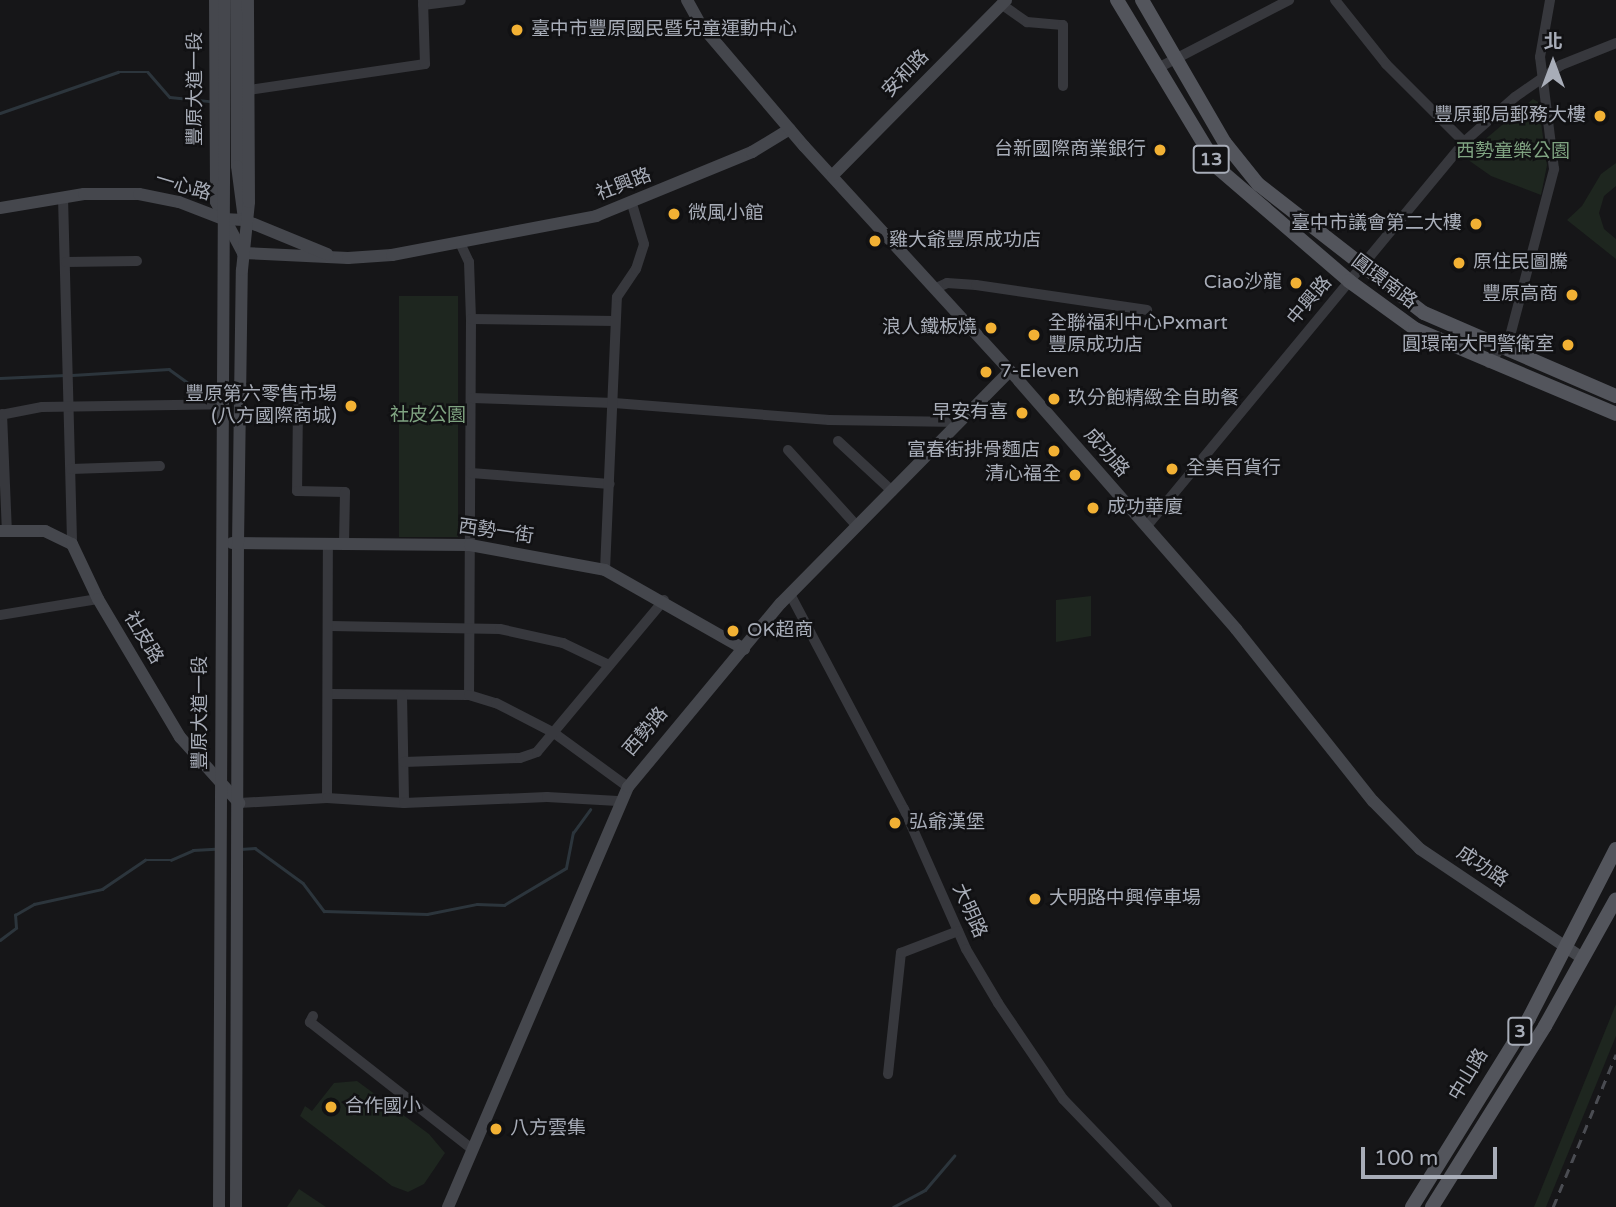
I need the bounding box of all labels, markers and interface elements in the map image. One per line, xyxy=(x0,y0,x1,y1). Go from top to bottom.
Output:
place label: 臺中市豐原國民暨兒童運動中心 xyxy=(531,19,797,41)
marker: 臺中市豐原國民暨兒童運動中心 xyxy=(509,22,525,38)
north arrow xyxy=(1518,28,1588,98)
text: 北 xyxy=(1543,31,1563,53)
street label: 豐原大道一段 xyxy=(185,32,207,146)
street label: 安和路 xyxy=(878,46,934,102)
place label: 豐原郵局郵務大樓 xyxy=(1434,105,1586,127)
marker: 豐原郵局郵務大樓 xyxy=(1592,108,1608,124)
place label: 台新國際商業銀行 xyxy=(994,139,1146,161)
park label: 西勢童樂公園 xyxy=(1456,141,1570,163)
marker: 台新國際商業銀行 xyxy=(1152,142,1168,158)
road number: 13 xyxy=(1192,144,1230,174)
street label: 社興路 xyxy=(593,164,655,206)
street label: 一心路 xyxy=(152,168,214,206)
place label: 微風小館 xyxy=(688,203,764,225)
marker: 微風小館 xyxy=(666,206,682,222)
place label: 臺中市議會第二大樓 xyxy=(1291,213,1462,235)
marker: 臺中市議會第二大樓 xyxy=(1468,216,1484,232)
place label: 雞大爺豐原成功店 xyxy=(889,230,1041,252)
marker: 雞大爺豐原成功店 xyxy=(867,233,883,249)
street label: 圓環南路 xyxy=(1347,250,1421,314)
place label: 原住民圖騰 xyxy=(1473,252,1568,274)
marker: 原住民圖騰 xyxy=(1451,255,1467,271)
place label: Ciao沙龍 xyxy=(1204,272,1282,294)
street label: 中興路 xyxy=(1283,272,1337,330)
marker: Ciao沙龍 xyxy=(1288,275,1304,291)
place label: 豐原高商 xyxy=(1482,284,1558,306)
marker: 豐原高商 xyxy=(1564,287,1580,303)
place label: 全聯福利中心Pxmart 豐原成功店 xyxy=(1048,313,1228,357)
place label: 浪人鐵板燒 xyxy=(882,317,977,339)
marker: 浪人鐵板燒 xyxy=(983,320,999,336)
marker: 全聯福利中心Pxmart 豐原成功店 xyxy=(1026,327,1042,343)
place label: 圓環南大門警衛室 xyxy=(1402,334,1554,356)
marker: 圓環南大門警衛室 xyxy=(1560,337,1576,353)
place label: 7-Eleven xyxy=(1000,361,1079,383)
marker: 7-Eleven xyxy=(978,364,994,380)
place label: 豐原第六零售市場 (八方國際商城) xyxy=(185,384,337,428)
place label: 玖分飽精緻全自助餐 xyxy=(1068,388,1239,410)
marker: 玖分飽精緻全自助餐 xyxy=(1046,391,1062,407)
marker: 豐原第六零售市場 (八方國際商城) xyxy=(343,398,359,414)
place label: 早安有喜 xyxy=(932,402,1008,424)
park label: 社皮公園 xyxy=(390,405,466,427)
marker: 早安有喜 xyxy=(1014,405,1030,421)
street label: 成功路 xyxy=(1079,424,1133,482)
place label: 富春街排骨麵店 xyxy=(907,440,1040,462)
marker: 富春街排骨麵店 xyxy=(1046,443,1062,459)
place label: 全美百貨行 xyxy=(1186,458,1281,480)
marker: 全美百貨行 xyxy=(1164,461,1180,477)
place label: 清心福全 xyxy=(985,464,1061,486)
marker: 清心福全 xyxy=(1067,467,1083,483)
place label: 成功華廈 xyxy=(1107,497,1183,519)
marker: 成功華廈 xyxy=(1085,500,1101,516)
street label: 西勢一街 xyxy=(457,515,535,549)
street label: 社皮路 xyxy=(119,608,167,668)
place label: OK超商 xyxy=(747,620,813,642)
marker: OK超商 xyxy=(725,623,741,639)
street label: 豐原大道一段 xyxy=(190,656,212,770)
street label: 西勢路 xyxy=(619,703,673,761)
place label: 弘爺漢堡 xyxy=(909,812,985,834)
marker: 弘爺漢堡 xyxy=(887,815,903,831)
street label: 成功路 xyxy=(1452,842,1512,892)
street label: 大明路 xyxy=(947,880,991,942)
place label: 大明路中興停車場 xyxy=(1049,888,1201,910)
marker: 大明路中興停車場 xyxy=(1027,891,1043,907)
road number: 3 xyxy=(1506,1016,1534,1046)
street label: 中山路 xyxy=(1445,1045,1493,1105)
place label: 合作國小 xyxy=(345,1096,421,1118)
marker: 合作國小 xyxy=(323,1099,339,1115)
place label: 八方雲集 xyxy=(510,1118,586,1140)
marker: 八方雲集 xyxy=(488,1121,504,1137)
scale bar xyxy=(1364,1134,1500,1178)
text: 100 m xyxy=(1374,1146,1438,1171)

